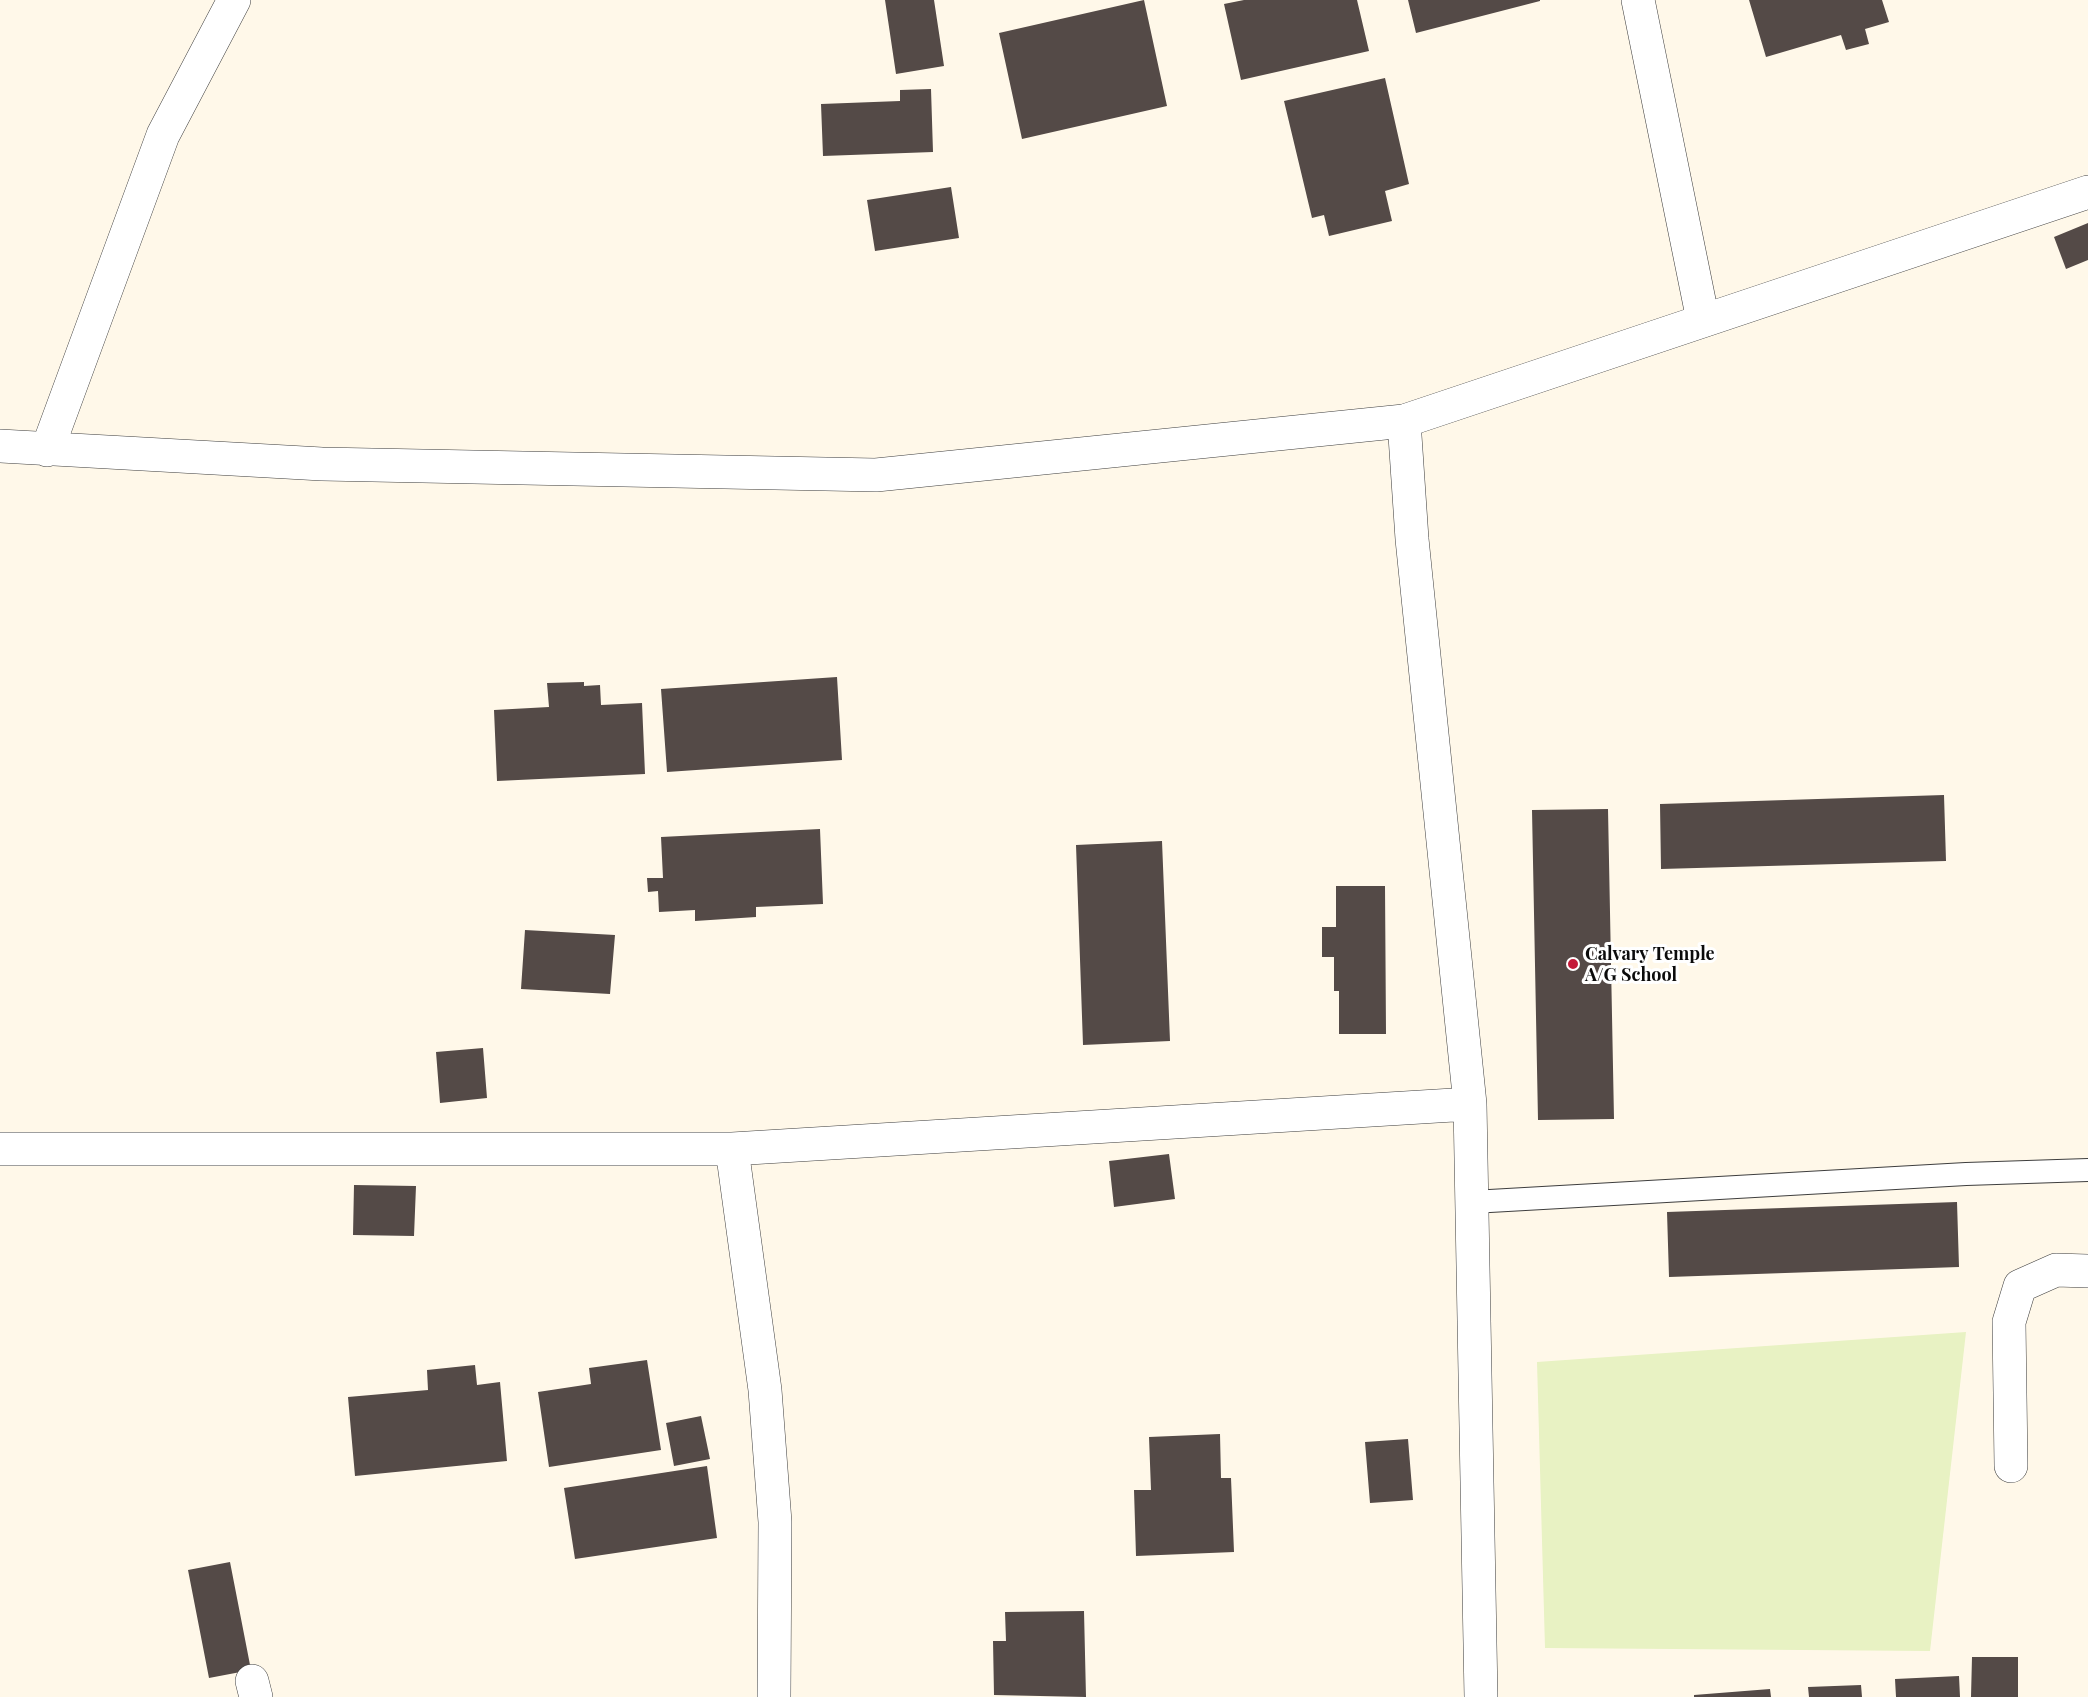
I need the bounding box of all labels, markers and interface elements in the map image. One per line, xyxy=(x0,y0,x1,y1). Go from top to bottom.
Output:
place label: Calvary Temple A/G School xyxy=(1585,943,1715,986)
marker: Calvary Temple A/G School xyxy=(1566,957,1580,971)

